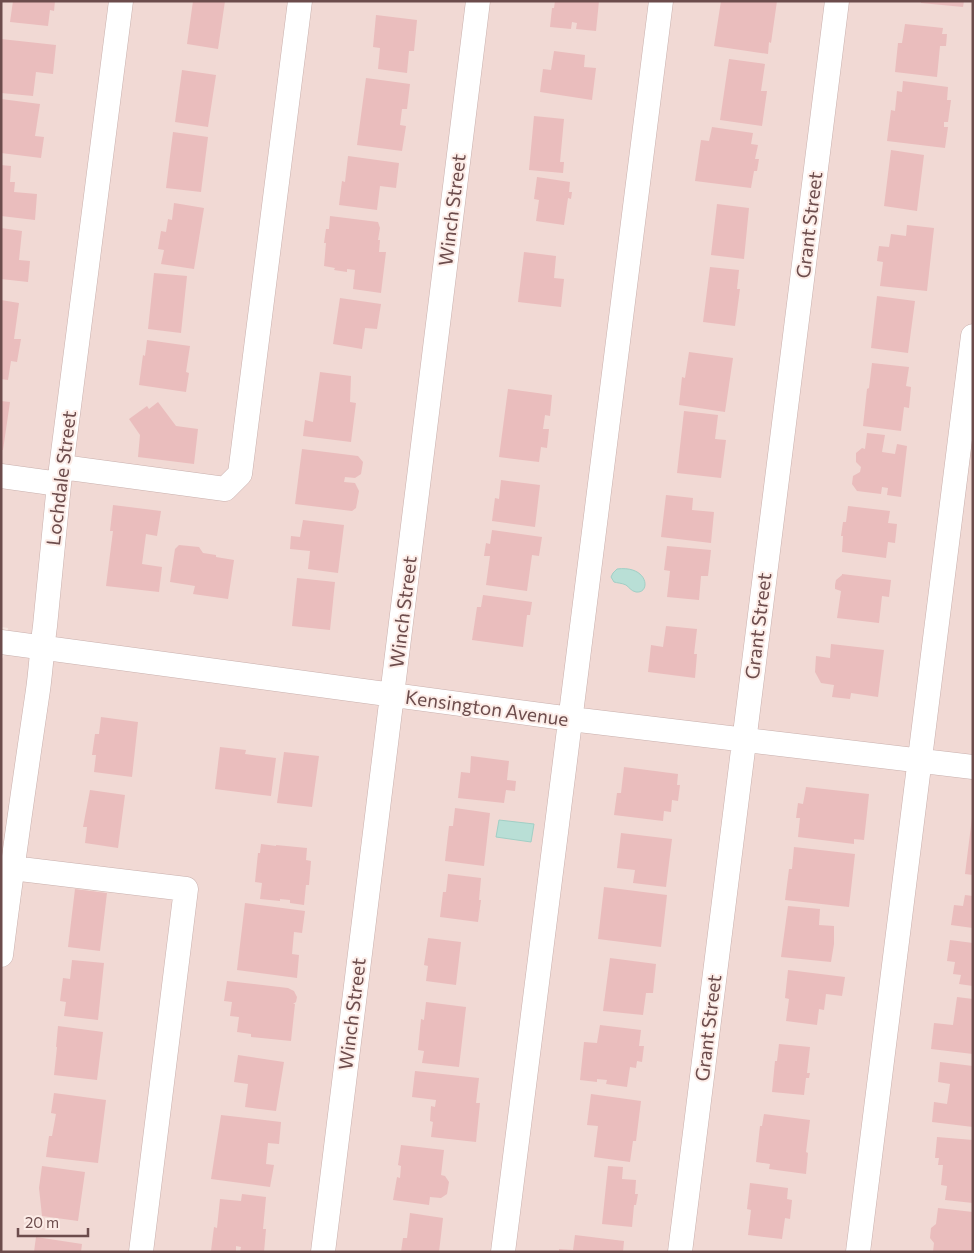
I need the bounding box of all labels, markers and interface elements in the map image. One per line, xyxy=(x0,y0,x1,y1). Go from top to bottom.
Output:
street label: Winch Street xyxy=(433,152,470,267)
street label: Grant Street xyxy=(791,170,826,280)
street label: Lochdale Street xyxy=(41,409,80,547)
street label: Winch Street xyxy=(384,554,421,669)
street label: Grant Street xyxy=(740,571,775,681)
street label: Kensington Avenue xyxy=(404,685,570,730)
street label: Winch Street xyxy=(333,956,370,1071)
street label: Grant Street xyxy=(690,973,725,1083)
scale bar xyxy=(18,1206,88,1238)
text: 20 m xyxy=(25,1213,59,1231)

